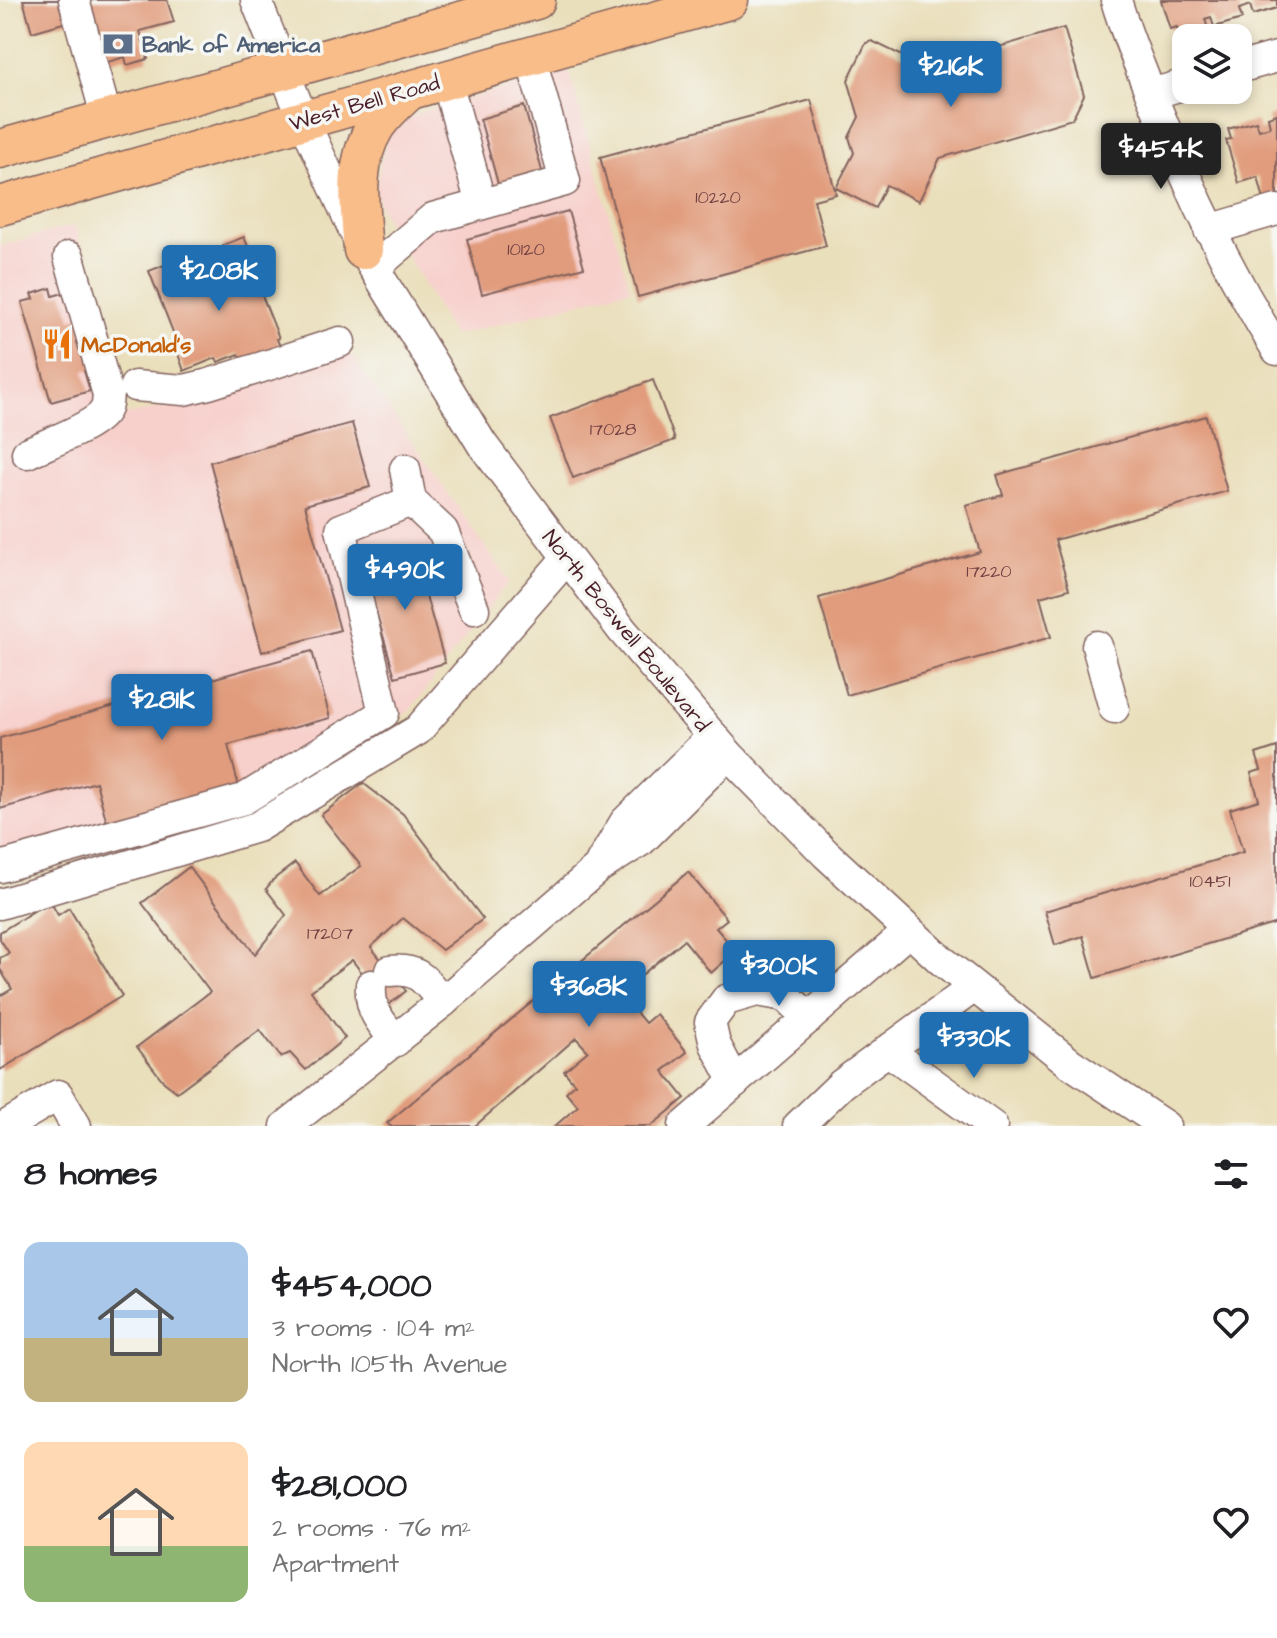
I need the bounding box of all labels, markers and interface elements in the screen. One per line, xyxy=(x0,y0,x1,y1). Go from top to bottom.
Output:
map controls xyxy=(1172,24,1252,104)
button: layers xyxy=(1172,24,1252,104)
bank icon: Bank of America xyxy=(101,27,135,61)
place label: Bank of America xyxy=(142,30,321,61)
pin: $216K xyxy=(895,41,1007,109)
text: $216K xyxy=(919,49,983,85)
street label: West Bell Road xyxy=(286,67,443,140)
pin: $454K xyxy=(1105,123,1217,191)
text: $454K xyxy=(1119,131,1203,167)
house number: 10220 xyxy=(695,185,741,210)
house number: 10120 xyxy=(507,237,545,262)
pin: $208K xyxy=(163,245,275,313)
text: $208K xyxy=(180,253,258,289)
restaurant icon: McDonald's xyxy=(40,327,74,361)
place label: McDonald's xyxy=(81,330,191,361)
house number: 17028 xyxy=(590,417,637,442)
street label: North Boswell Boulevard xyxy=(535,523,717,739)
pin: $490K xyxy=(349,544,461,612)
text: $490K xyxy=(365,552,445,588)
house number: 17220 xyxy=(966,559,1012,584)
pin: $281K xyxy=(106,674,218,742)
text: $281K xyxy=(129,682,195,718)
house number: 10451 xyxy=(1190,869,1230,894)
house number: 17207 xyxy=(307,921,353,946)
pin: $300K xyxy=(723,940,835,1008)
text: $300K xyxy=(741,948,817,984)
pin: $368K xyxy=(533,961,645,1029)
text: $368K xyxy=(551,969,627,1005)
pin: $330K xyxy=(918,1012,1030,1080)
text: $330K xyxy=(937,1020,1011,1056)
text: 8 homes xyxy=(24,1150,158,1198)
icon: filters xyxy=(1209,1152,1253,1196)
text: $454,000 xyxy=(272,1262,432,1310)
icon: home xyxy=(88,1274,184,1370)
icon: heart xyxy=(1209,1300,1253,1344)
text: 3 rooms · 104 m² xyxy=(272,1310,475,1346)
text: North 105th Avenue xyxy=(272,1346,507,1382)
text: $281,000 xyxy=(272,1462,407,1510)
icon: home xyxy=(88,1474,184,1570)
icon: heart xyxy=(1209,1500,1253,1544)
text: 2 rooms · 76 m² xyxy=(272,1510,471,1546)
text: Apartment xyxy=(272,1546,399,1582)

